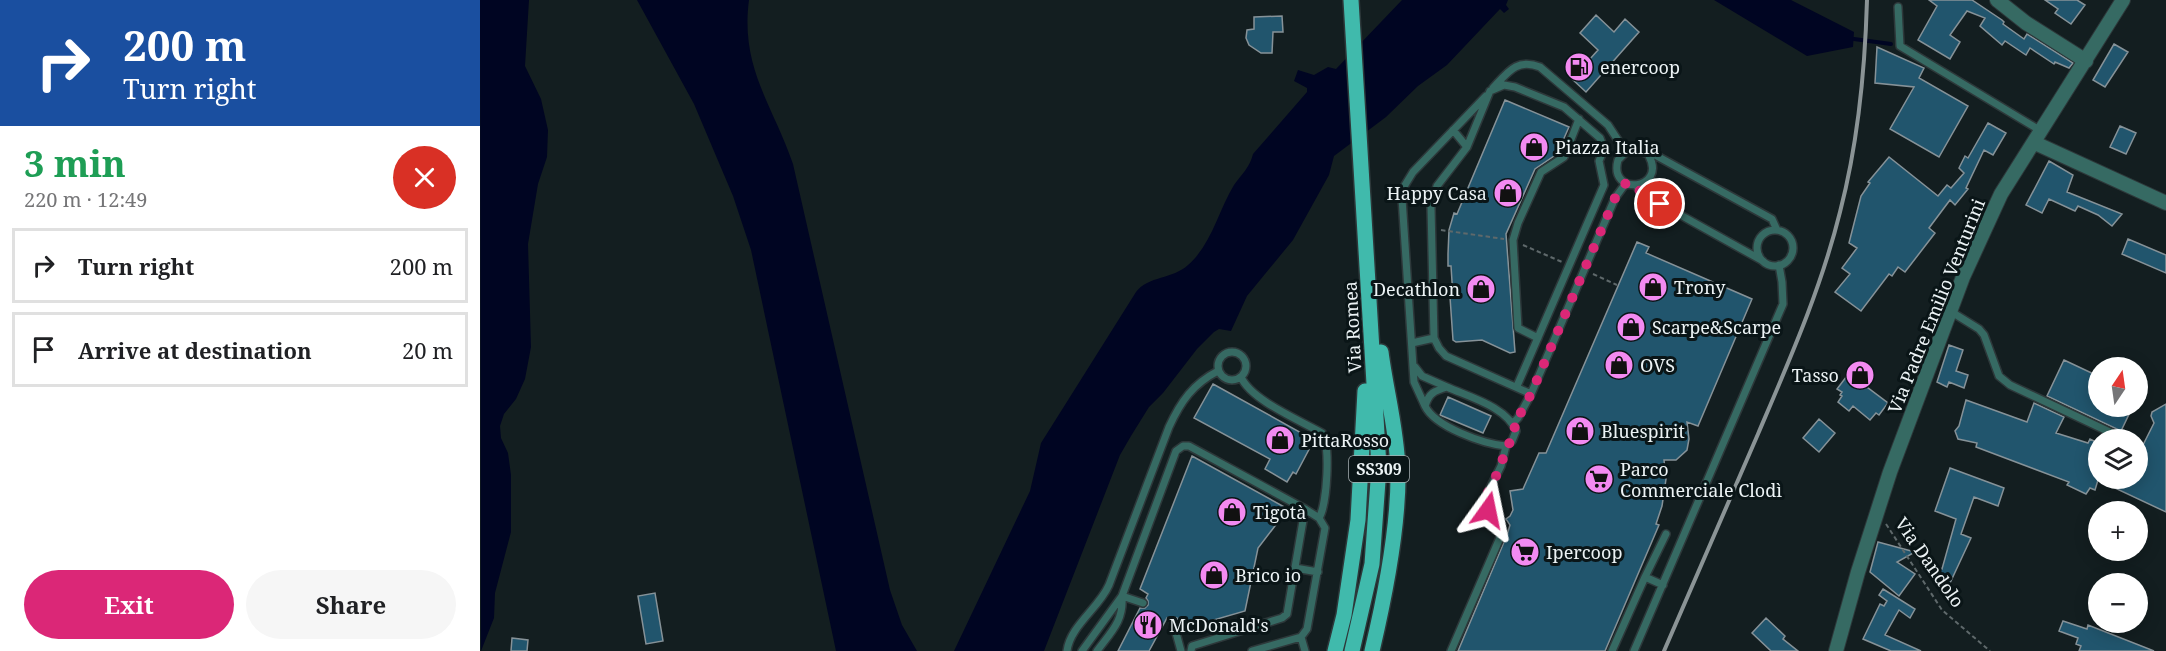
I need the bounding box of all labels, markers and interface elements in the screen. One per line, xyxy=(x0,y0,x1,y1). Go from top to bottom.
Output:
text: 200 m xyxy=(123,16,247,73)
icon: right xyxy=(24,24,102,102)
fuel station icon: enercoop xyxy=(1563,51,1595,83)
place label: enercoop xyxy=(1600,55,1680,79)
text: Turn right xyxy=(123,70,256,107)
shop icon: Piazza Italia xyxy=(1518,131,1550,163)
place label: Piazza Italia xyxy=(1555,135,1660,159)
text: 3 min xyxy=(24,139,126,188)
button: close xyxy=(393,146,456,209)
shop icon: Happy Casa xyxy=(1492,177,1524,209)
pin xyxy=(1634,178,1685,229)
place label: Happy Casa xyxy=(1387,181,1487,205)
text: 220 m · 12:49 xyxy=(24,186,147,213)
icon: arrive xyxy=(1643,187,1676,220)
street label: Via Padre Emilio Venturini xyxy=(1882,195,1990,417)
icon: right xyxy=(27,249,60,282)
text: Turn right xyxy=(78,251,194,281)
text: 200 m xyxy=(390,251,453,281)
shop icon: Trony xyxy=(1637,271,1669,303)
shop icon: Decathlon xyxy=(1465,273,1497,305)
place label: Trony xyxy=(1674,275,1726,299)
place label: Decathlon xyxy=(1373,277,1460,301)
street label: Via Romea xyxy=(1338,281,1366,373)
shop icon: Scarpe&Scarpe xyxy=(1615,311,1647,343)
place label: Scarpe&Scarpe xyxy=(1652,315,1781,339)
icon: arrive xyxy=(27,333,60,366)
text: Arrive at destination xyxy=(78,335,312,365)
text: 20 m xyxy=(402,335,453,365)
shop icon: OVS xyxy=(1603,349,1635,381)
place label: OVS xyxy=(1640,353,1675,377)
north arrow xyxy=(2088,357,2148,417)
map controls xyxy=(2088,357,2148,633)
shop icon: Tasso xyxy=(1844,359,1876,391)
place label: Tasso xyxy=(1792,363,1839,387)
shop icon: Bluespirit xyxy=(1564,415,1596,447)
place label: Bluespirit xyxy=(1601,419,1685,443)
shop icon: PittaRosso xyxy=(1264,424,1296,456)
place label: PittaRosso xyxy=(1301,428,1389,452)
button: layers xyxy=(2088,429,2148,489)
road number: SS309 xyxy=(1349,456,1409,482)
place label: Parco Commerciale Clodì xyxy=(1620,457,1782,502)
supermarket icon: Parco Commerciale Clodì xyxy=(1583,463,1615,495)
position arrow xyxy=(1456,478,1520,542)
shop icon: Tigotà xyxy=(1216,496,1248,528)
place label: Tigotà xyxy=(1253,500,1306,524)
button: + xyxy=(2088,501,2148,561)
street label: Via Dandolo xyxy=(1890,512,1970,612)
supermarket icon: Ipercoop xyxy=(1509,536,1541,568)
place label: Ipercoop xyxy=(1546,540,1622,564)
shop icon: Brico io xyxy=(1198,559,1230,591)
place label: Brico io xyxy=(1235,563,1301,587)
button: Exit xyxy=(24,570,234,639)
button: Share xyxy=(246,570,456,639)
button: − xyxy=(2088,573,2148,633)
restaurant icon: McDonald's xyxy=(1132,609,1164,641)
place label: McDonald's xyxy=(1169,613,1269,637)

